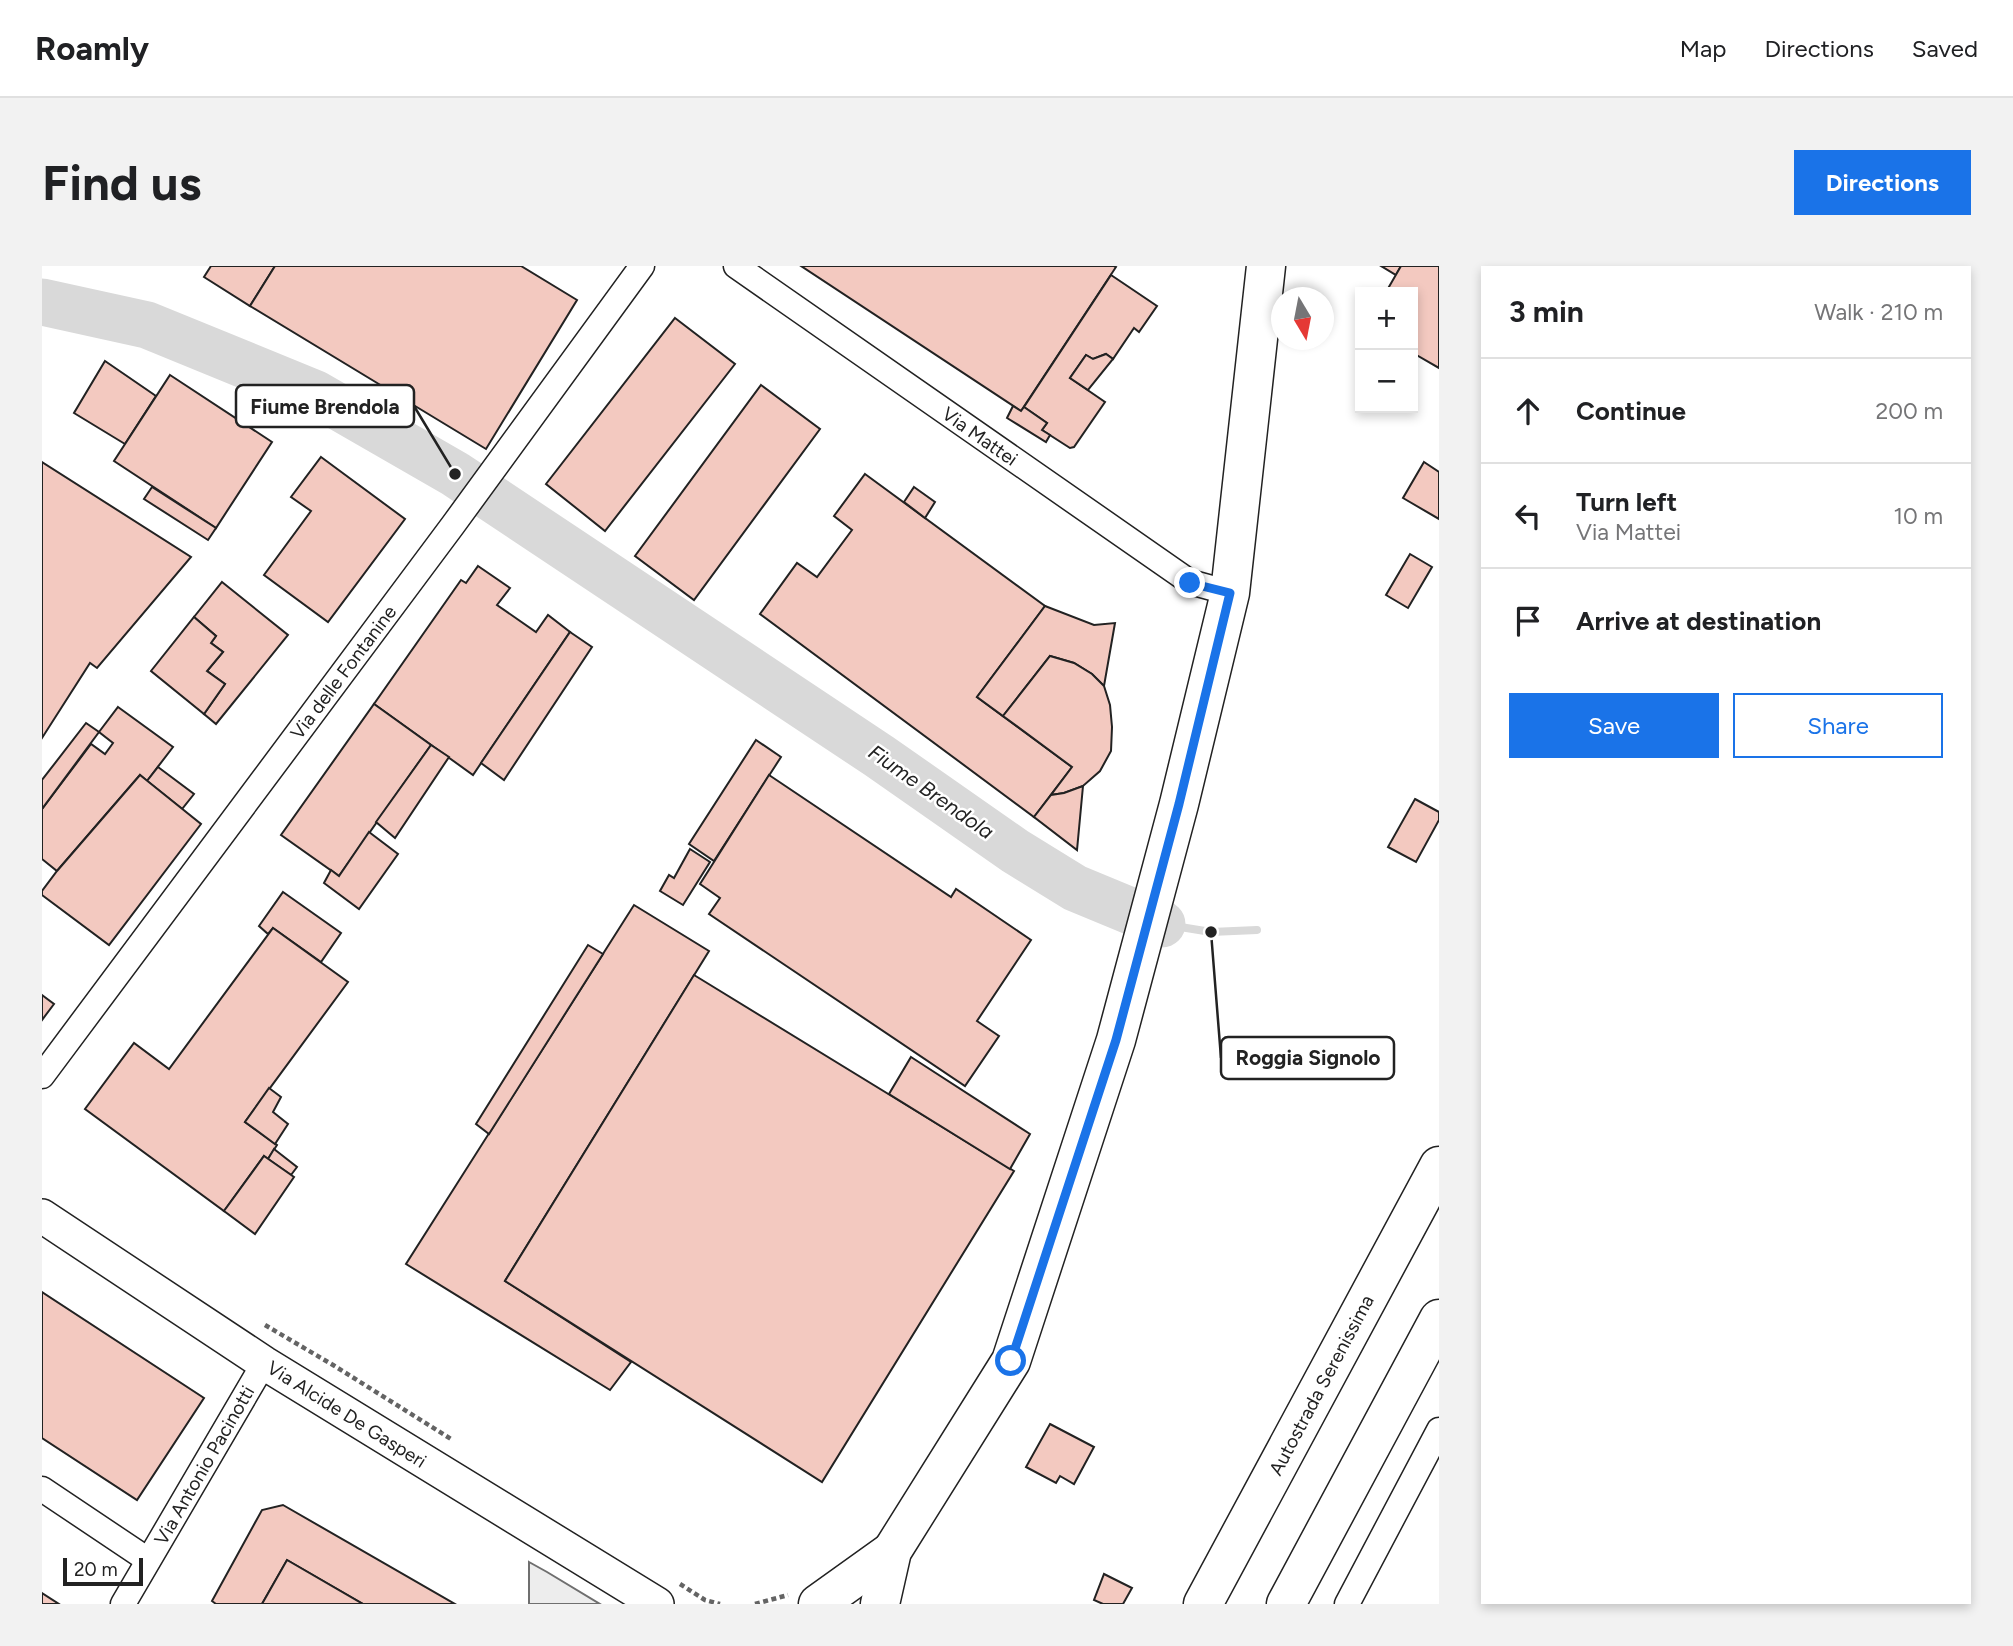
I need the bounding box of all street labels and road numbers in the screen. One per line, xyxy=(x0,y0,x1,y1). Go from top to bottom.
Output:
street label: Via Mattei xyxy=(938,402,1022,471)
street label: Via delle Fontanine xyxy=(286,601,401,744)
street label: Autostrada Serenissima xyxy=(1264,1291,1379,1479)
street label: Via Alcide De Gasperi xyxy=(263,1356,431,1473)
street label: Via Antonio Pacinotti xyxy=(150,1382,259,1549)

